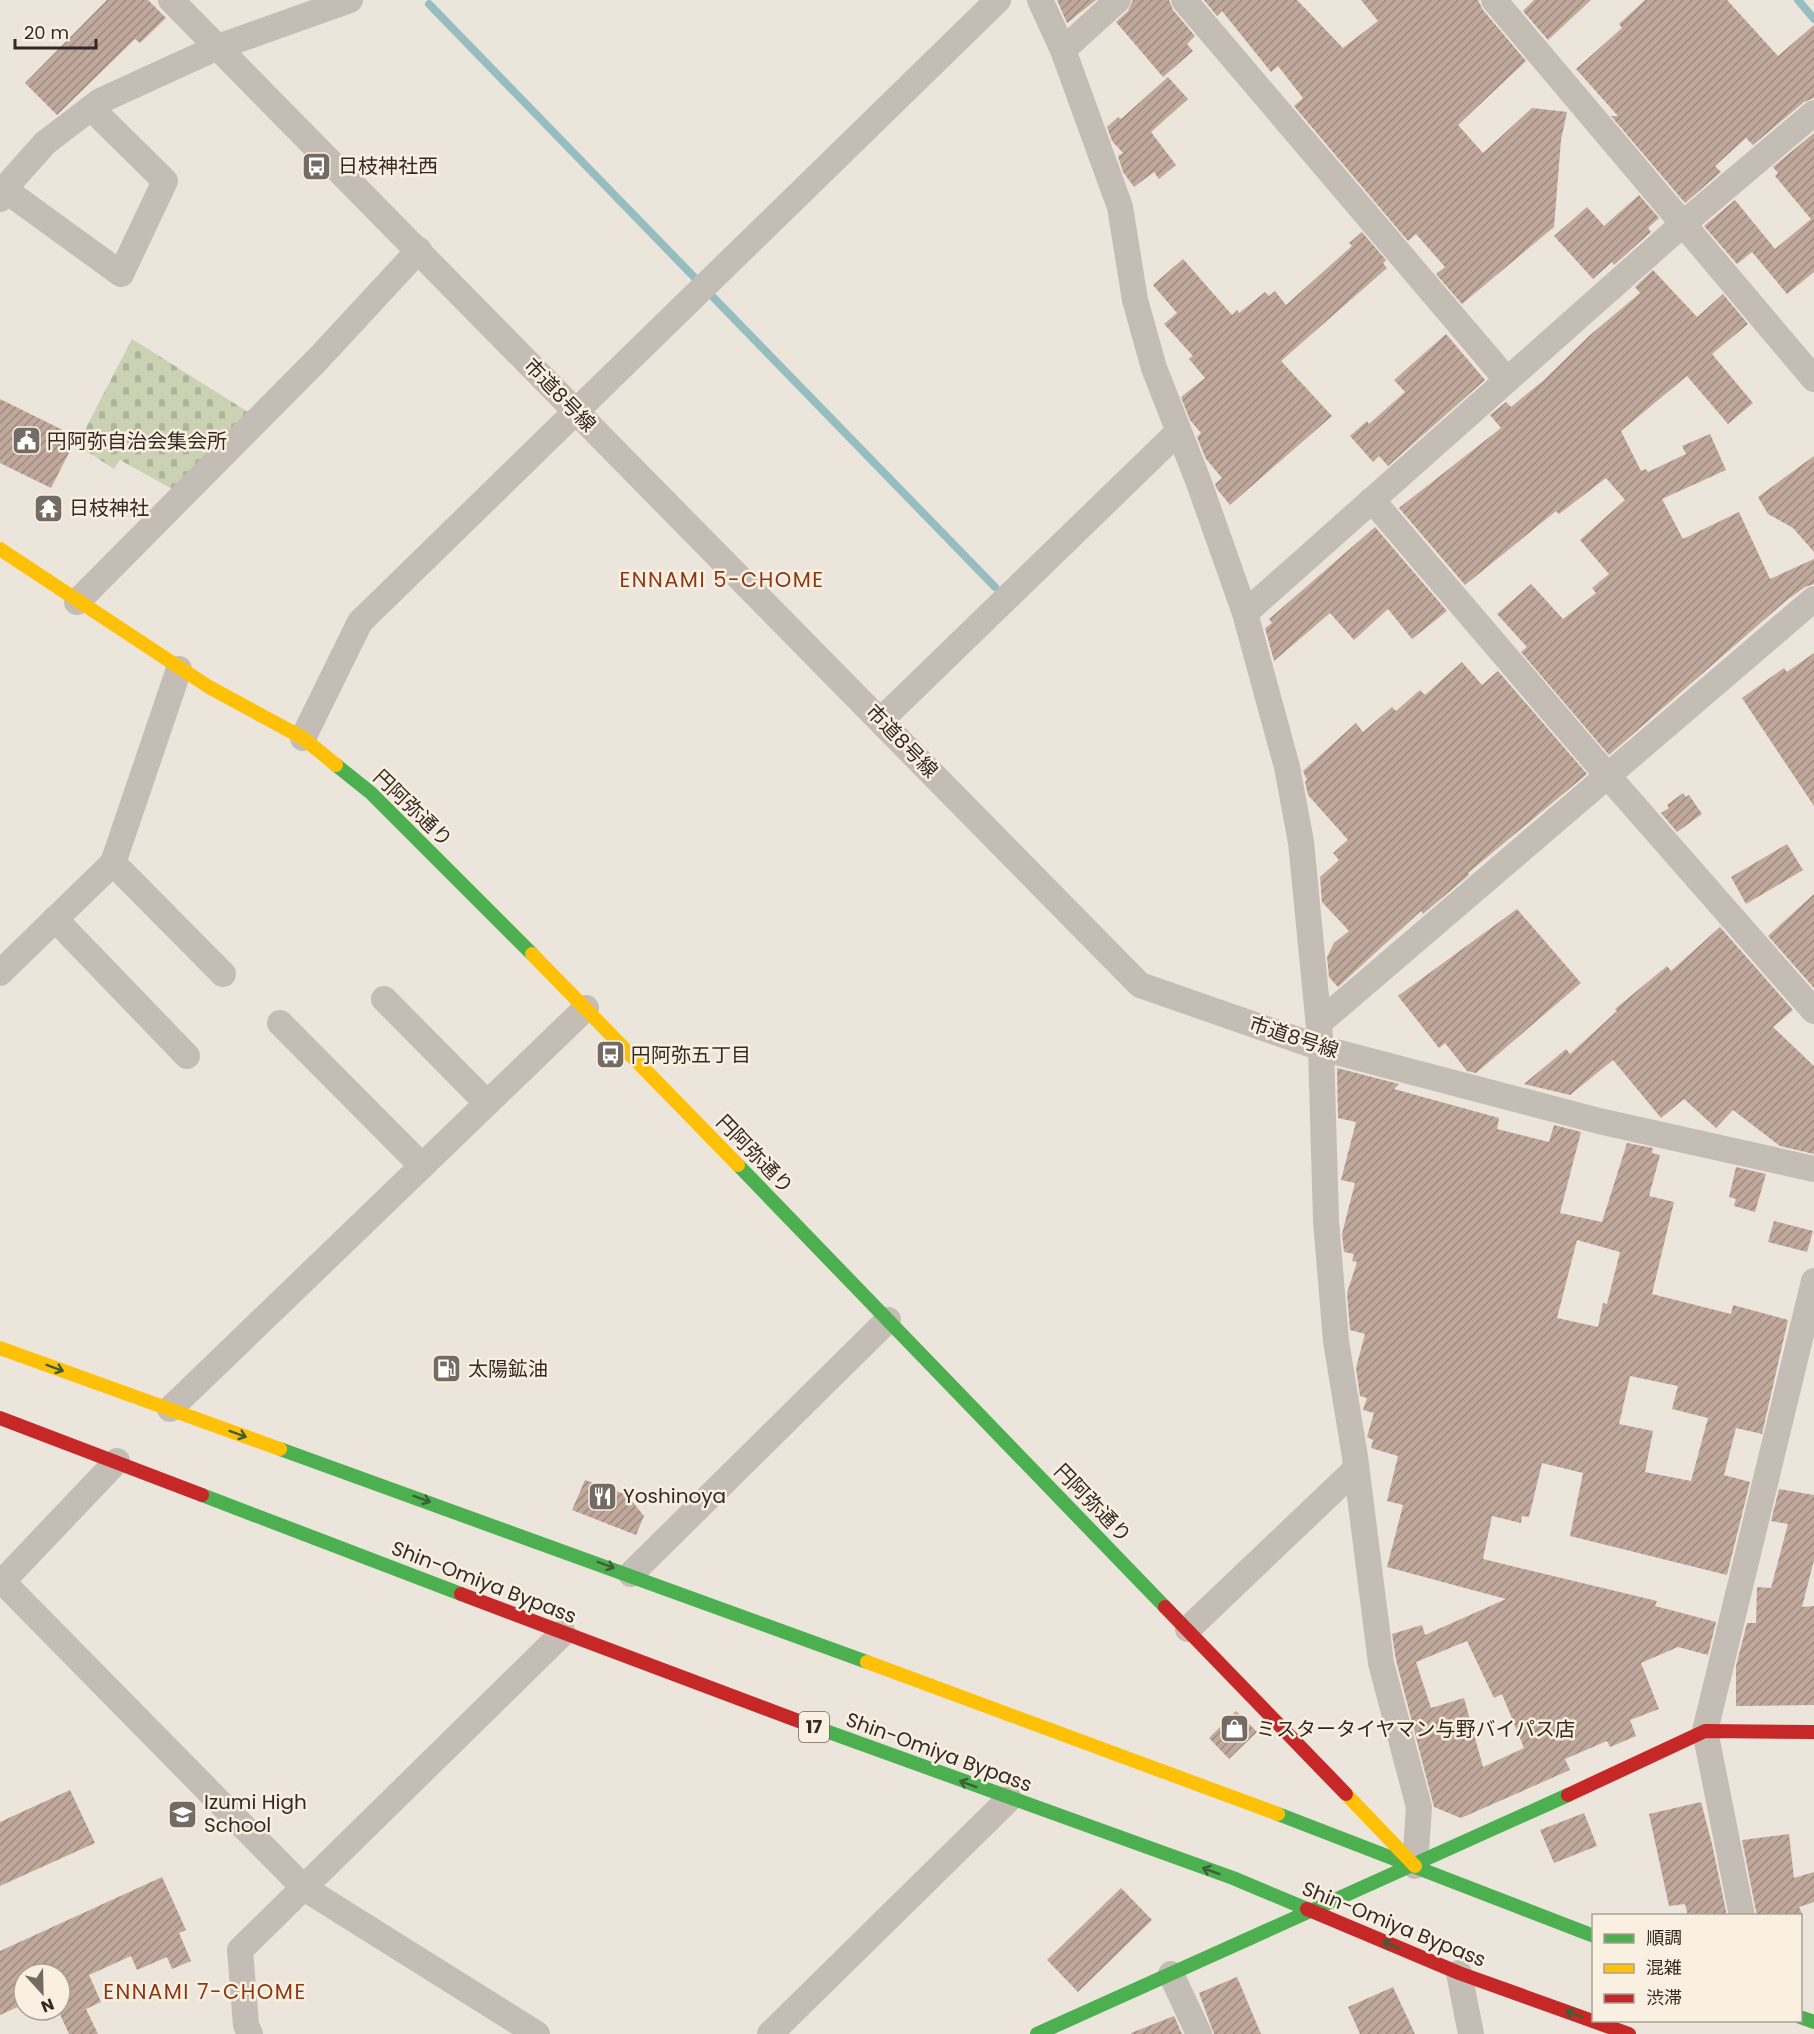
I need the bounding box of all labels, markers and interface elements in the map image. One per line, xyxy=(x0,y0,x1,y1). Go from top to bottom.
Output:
scale bar xyxy=(15,12,96,50)
text: 20 m xyxy=(24,20,69,45)
bus stop icon: 日枝神社西 xyxy=(301,150,333,182)
place label: 日枝神社西 xyxy=(338,152,438,180)
street label: 市道8号線 xyxy=(518,352,602,438)
public building icon: 円阿弥自治会集会所 xyxy=(10,425,42,457)
place label: 円阿弥自治会集会所 xyxy=(47,427,227,455)
temple icon: 日枝神社 xyxy=(32,492,64,524)
place label: 日枝神社 xyxy=(69,494,149,522)
district label: ENNAMI 5-CHOME xyxy=(619,565,825,594)
street label: 市道8号線 xyxy=(860,698,944,784)
street label: 円阿弥通り xyxy=(367,763,459,853)
street label: 市道8号線 xyxy=(1246,1009,1342,1065)
bus stop icon: 円阿弥五丁目 xyxy=(594,1039,626,1071)
place label: 円阿弥五丁目 xyxy=(631,1041,751,1069)
street label: 円阿弥通り xyxy=(710,1108,800,1200)
fuel station icon: 太陽鉱油 xyxy=(431,1353,463,1385)
place label: 太陽鉱油 xyxy=(468,1355,548,1383)
one-way arrow xyxy=(45,1363,64,1374)
one-way arrow xyxy=(229,1429,247,1440)
street label: 円阿弥通り xyxy=(1048,1457,1138,1549)
restaurant icon: Yoshinoya xyxy=(586,1480,618,1512)
place label: Yoshinoya xyxy=(623,1482,726,1510)
one-way arrow xyxy=(412,1495,431,1506)
street label: Shin-Omiya Bypass xyxy=(387,1534,581,1630)
one-way arrow xyxy=(596,1560,615,1571)
street label: Shin-Omiya Bypass xyxy=(842,1705,1036,1799)
road number: 17 xyxy=(799,1712,829,1742)
shop icon: ミスタータイヤマン与野バイパス店 xyxy=(1219,1713,1251,1745)
place label: ミスタータイヤマン与野バイパス店 xyxy=(1256,1715,1575,1743)
one-way arrow xyxy=(960,1778,978,1789)
place label: Izumi High School xyxy=(204,1788,307,1839)
school or university icon: Izumi High School xyxy=(167,1798,199,1830)
one-way arrow xyxy=(1202,1864,1221,1875)
street label: Shin-Omiya Bypass xyxy=(1298,1874,1490,1974)
legend xyxy=(1592,1914,1802,2022)
text: 順調 xyxy=(1646,1925,1682,1950)
one-way arrow xyxy=(1383,1939,1401,1950)
text: 混雑 xyxy=(1646,1955,1682,1980)
north arrow xyxy=(12,1962,72,2022)
district label: ENNAMI 7-CHOME xyxy=(103,1977,307,2006)
text: 渋滞 xyxy=(1646,1985,1682,2010)
text: N xyxy=(38,1993,57,2018)
one-way arrow xyxy=(1565,2008,1584,2019)

